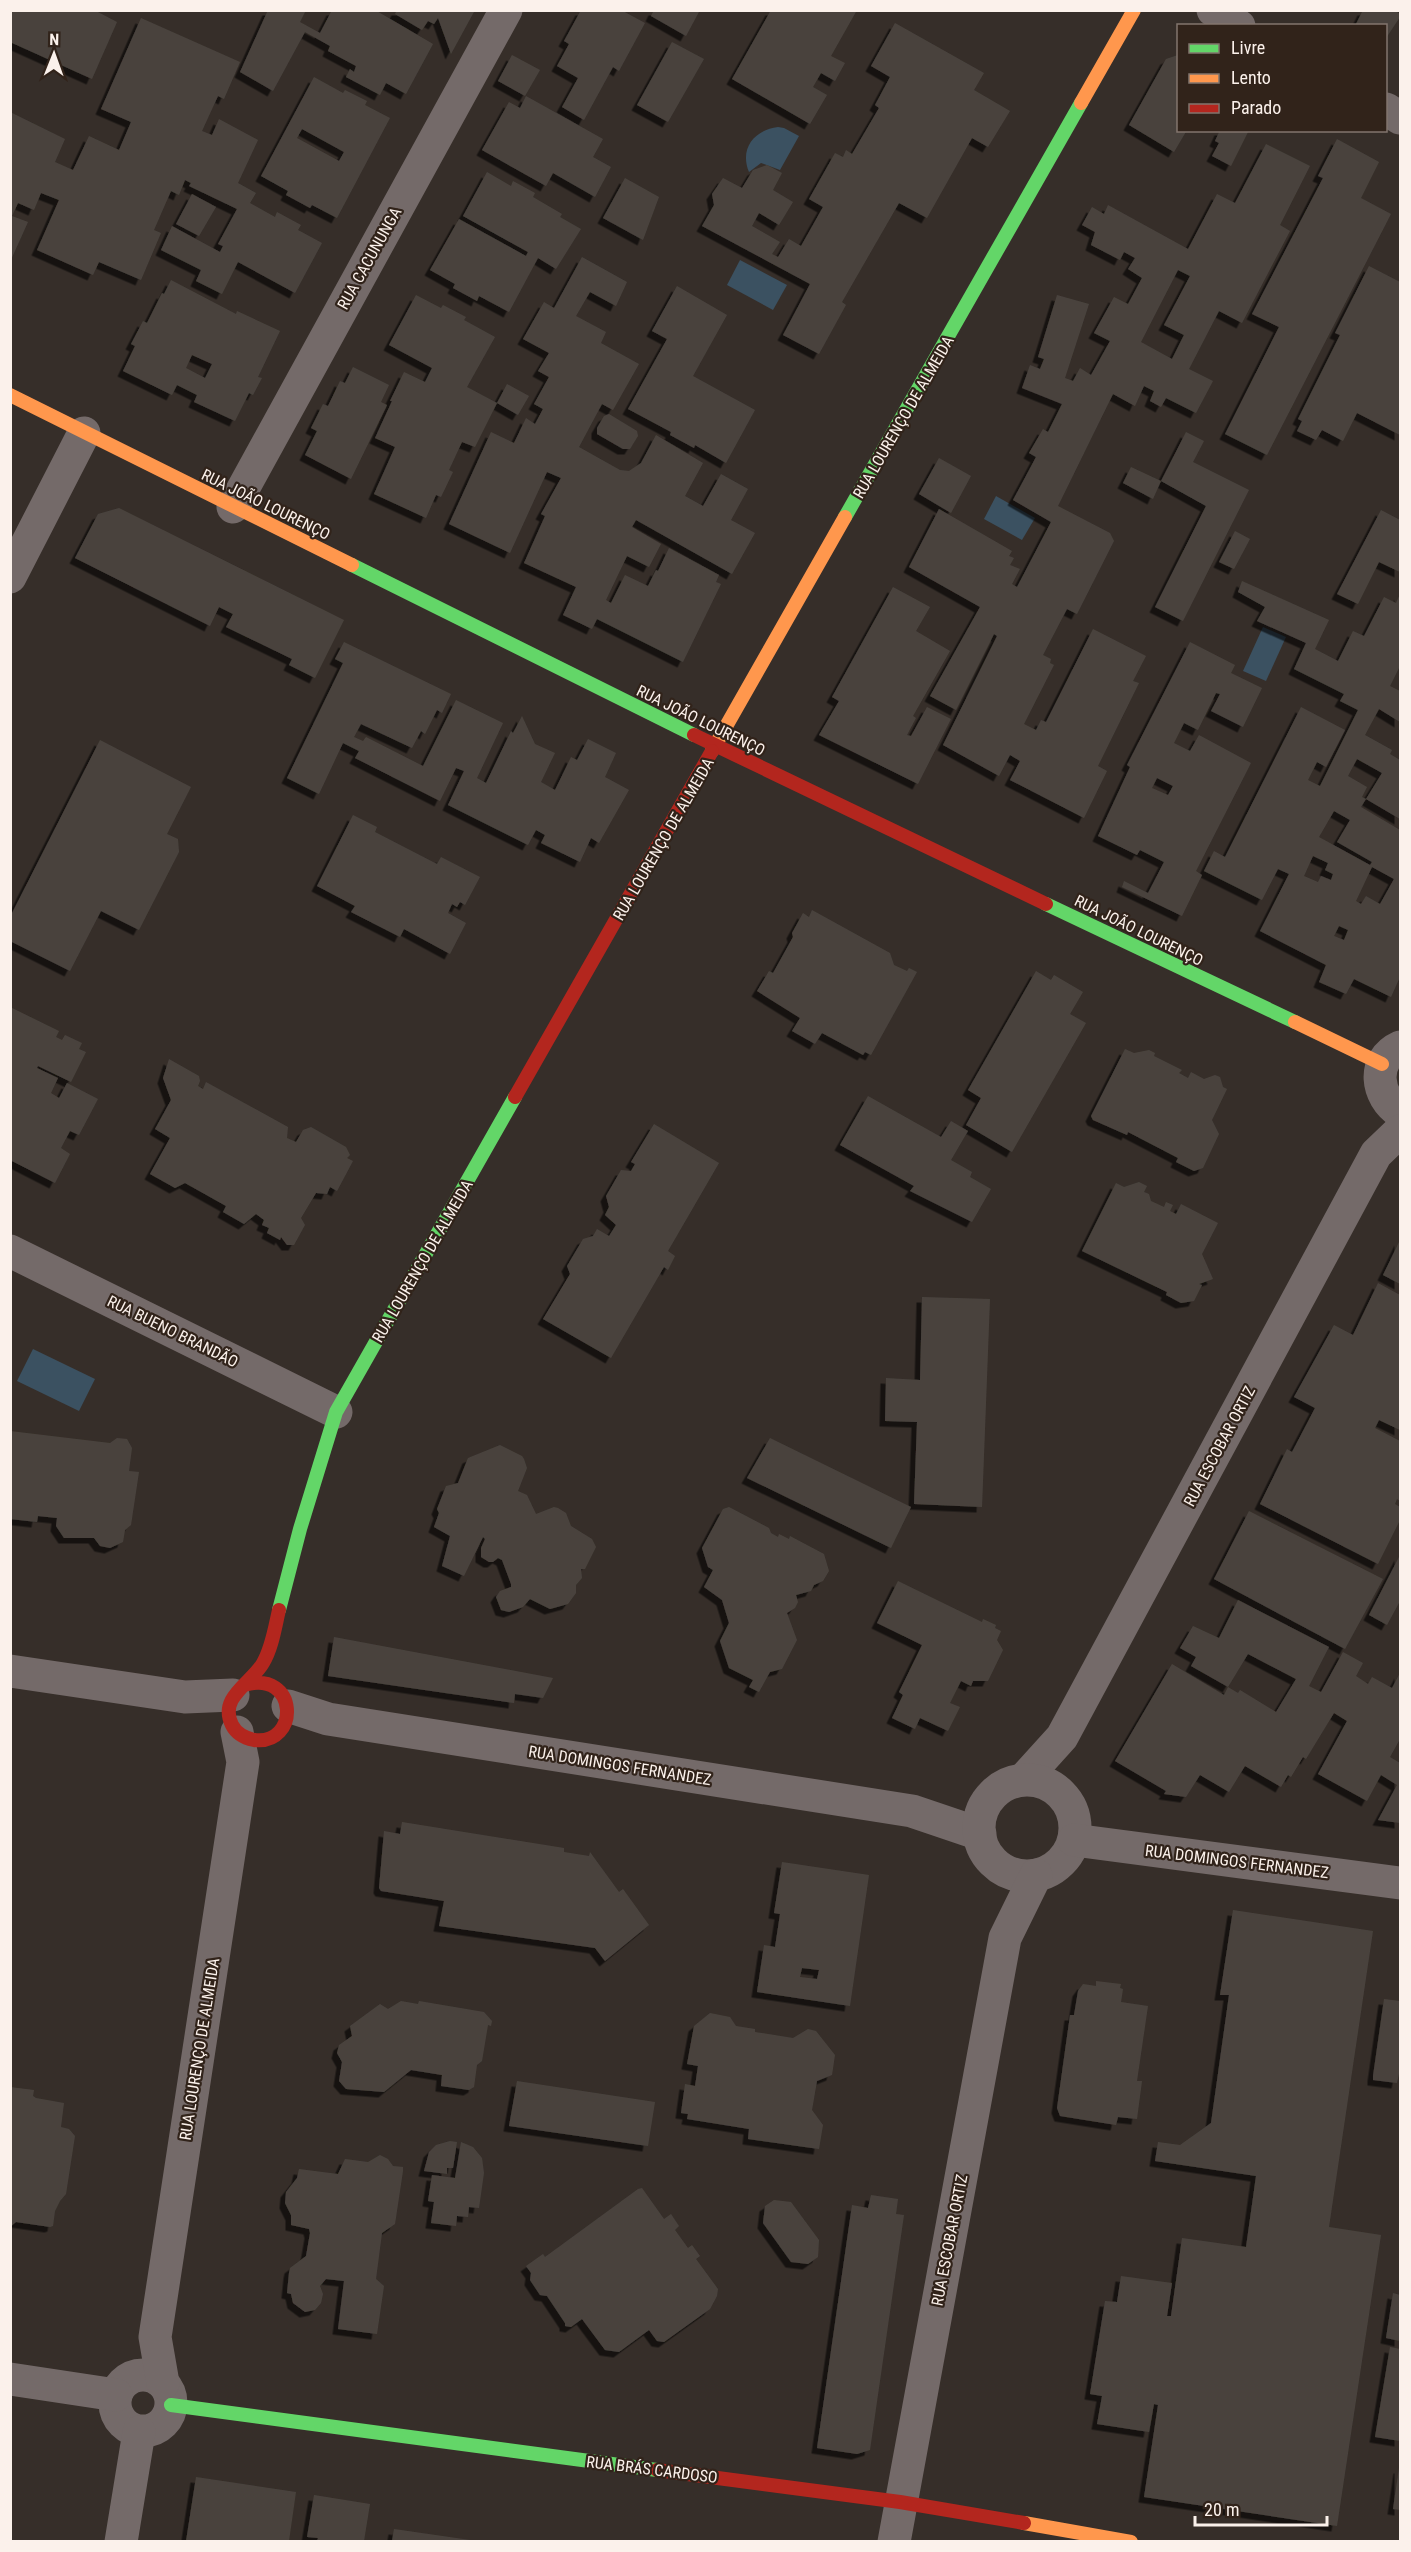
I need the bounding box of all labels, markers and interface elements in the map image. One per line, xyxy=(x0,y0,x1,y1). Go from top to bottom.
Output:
north arrow xyxy=(24,24,84,84)
legend xyxy=(1177,24,1387,132)
text: N xyxy=(49,30,59,49)
text: Livre xyxy=(1231,37,1265,58)
text: Lento xyxy=(1231,67,1271,88)
text: Parado xyxy=(1231,97,1281,118)
street label: RUA CACUNUNGA xyxy=(334,204,405,313)
street label: RUA LOURENÇO DE ALMEIDA xyxy=(849,333,958,502)
street label: RUA JOÃO LOURENÇO xyxy=(198,464,334,544)
street label: RUA JOÃO LOURENÇO xyxy=(633,680,769,760)
street label: RUA LOURENÇO DE ALMEIDA xyxy=(609,755,718,924)
street label: RUA JOÃO LOURENÇO xyxy=(1071,890,1207,970)
street label: RUA LOURENÇO DE ALMEIDA xyxy=(368,1177,477,1346)
street label: RUA BUENO BRANDÃO xyxy=(104,1291,242,1371)
street label: RUA ESCOBAR ORTIZ xyxy=(1180,1383,1259,1510)
street label: RUA DOMINGOS FERNANDEZ xyxy=(527,1742,713,1789)
street label: RUA DOMINGOS FERNANDEZ xyxy=(1144,1841,1330,1882)
street label: RUA LOURENÇO DE ALMEIDA xyxy=(176,1957,223,2142)
street label: RUA ESCOBAR ORTIZ xyxy=(927,2173,972,2307)
street label: RUA BRÁS CARDOSO xyxy=(585,2452,719,2487)
scale bar xyxy=(1195,2489,1327,2527)
text: 20 m xyxy=(1204,2499,1239,2520)

